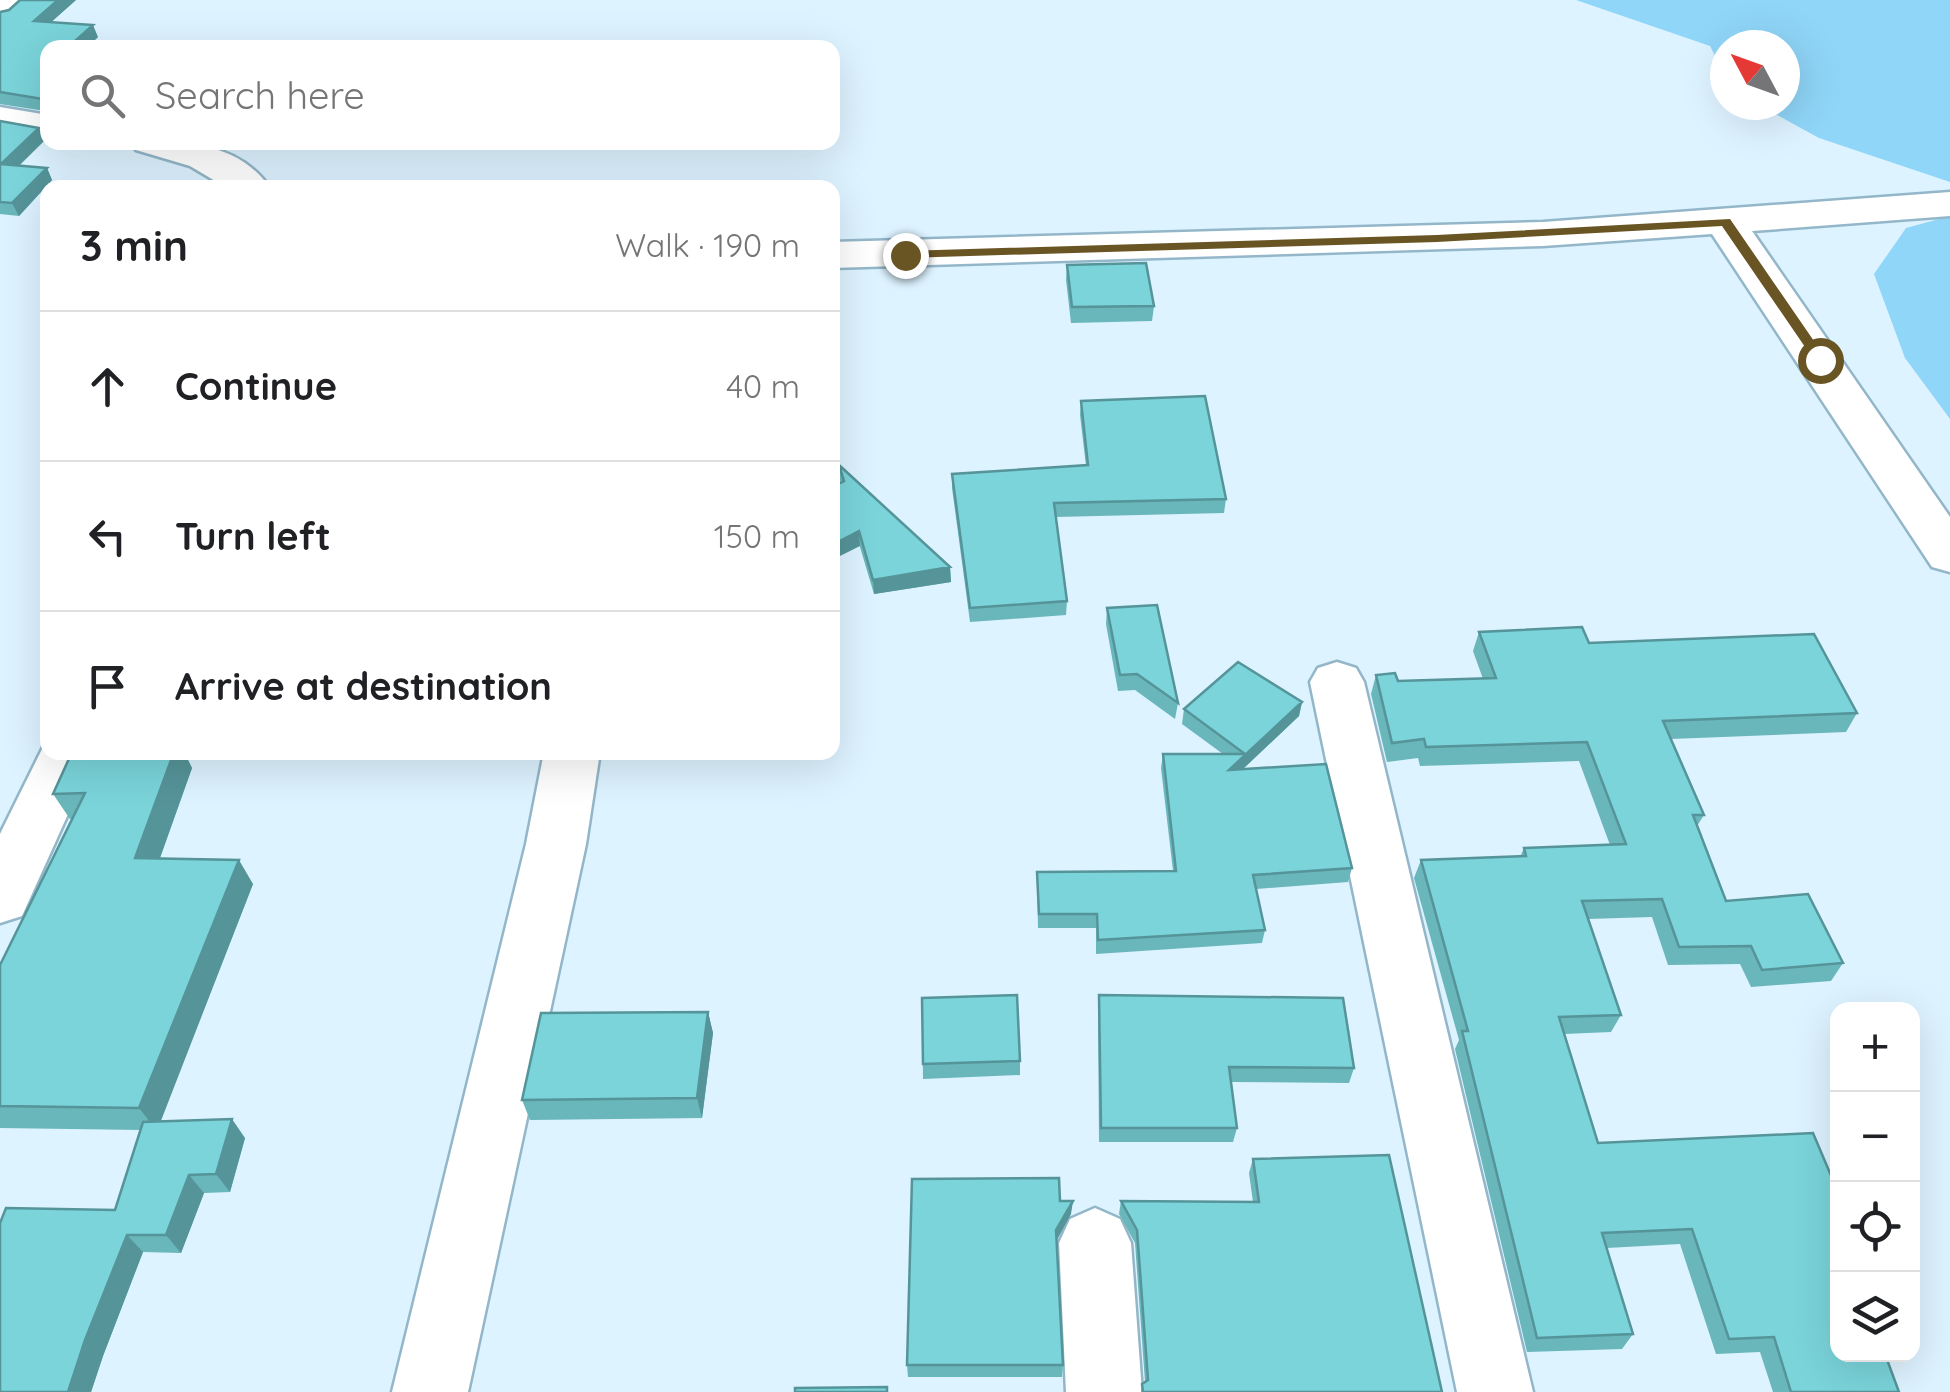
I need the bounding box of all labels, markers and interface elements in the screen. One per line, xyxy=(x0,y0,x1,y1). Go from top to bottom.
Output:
north arrow xyxy=(1710,30,1800,120)
search box xyxy=(40,40,840,150)
icon: search xyxy=(75,68,130,123)
text: Search here xyxy=(155,71,365,119)
text: 3 min xyxy=(80,219,188,272)
text: Walk · 190 m xyxy=(615,225,800,265)
route end xyxy=(883,233,929,279)
route start xyxy=(1798,338,1844,384)
icon: ahead xyxy=(80,359,135,414)
text: Continue xyxy=(175,362,337,410)
text: 40 m xyxy=(726,366,800,406)
icon: left xyxy=(80,509,135,564)
text: Turn left xyxy=(175,512,331,560)
text: 150 m xyxy=(714,516,800,556)
icon: arrive xyxy=(80,659,135,714)
text: Arrive at destination xyxy=(175,662,552,710)
map controls xyxy=(1830,1002,1920,1362)
button: + xyxy=(1830,1002,1920,1092)
button: − xyxy=(1830,1092,1920,1182)
button: locate xyxy=(1830,1182,1920,1272)
button: layers xyxy=(1830,1272,1920,1362)

